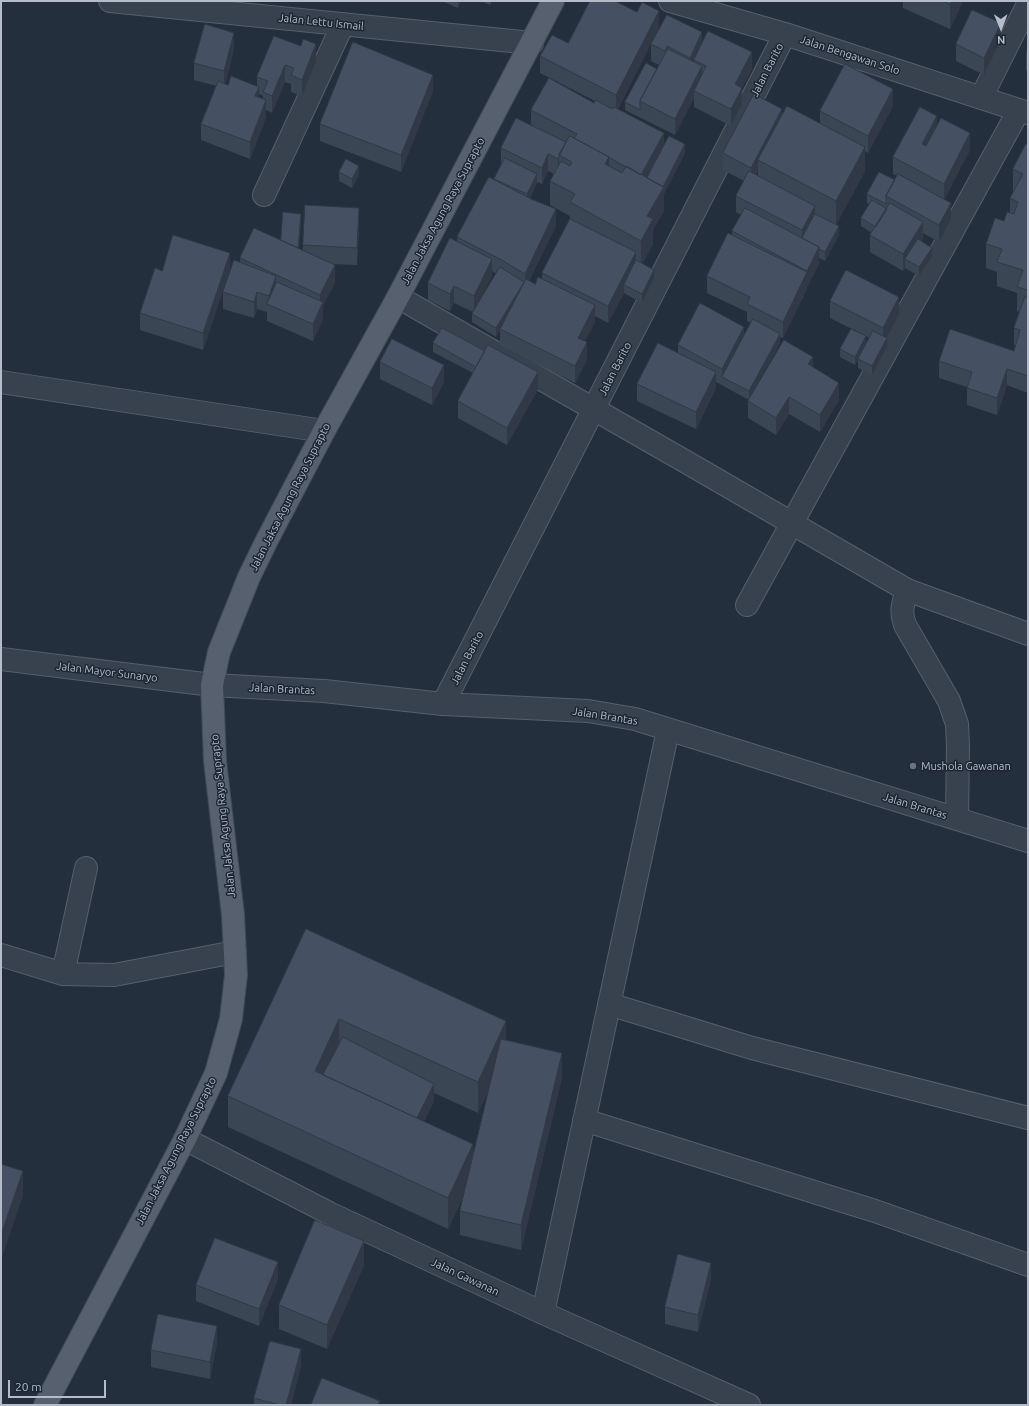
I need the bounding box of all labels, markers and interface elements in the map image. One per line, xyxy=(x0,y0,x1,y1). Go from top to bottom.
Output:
north arrow xyxy=(981,8,1021,48)
street label: Jalan Lettu Ismail xyxy=(278,11,364,33)
street label: Jalan Bengawan Solo xyxy=(798,33,902,77)
text: N xyxy=(997,34,1005,46)
street label: Jalan Barito xyxy=(748,41,786,99)
street label: Jalan Jaksa Agung Raya Suprapto xyxy=(399,135,487,287)
street label: Jalan Barito xyxy=(596,340,634,398)
street label: Jalan Jaksa Agung Raya Suprapto xyxy=(247,421,333,573)
street label: Jalan Barito xyxy=(448,629,486,687)
street label: Jalan Mayor Sunaryo xyxy=(56,659,158,685)
street label: Jalan Brantas xyxy=(249,681,315,697)
street label: Jalan Brantas xyxy=(571,704,639,728)
street label: Jalan Jaksa Agung Raya Suprapto xyxy=(208,734,238,898)
place label: Mushola Gawanan xyxy=(921,759,1011,773)
marker: Mushola Gawanan xyxy=(908,761,918,771)
street label: Jalan Brantas xyxy=(881,790,949,822)
street label: Jalan Jaksa Agung Raya Suprapto xyxy=(133,1075,219,1227)
street label: Jalan Gawanan xyxy=(429,1255,501,1299)
scale bar xyxy=(10,1372,108,1398)
text: 20 m xyxy=(15,1380,42,1393)

